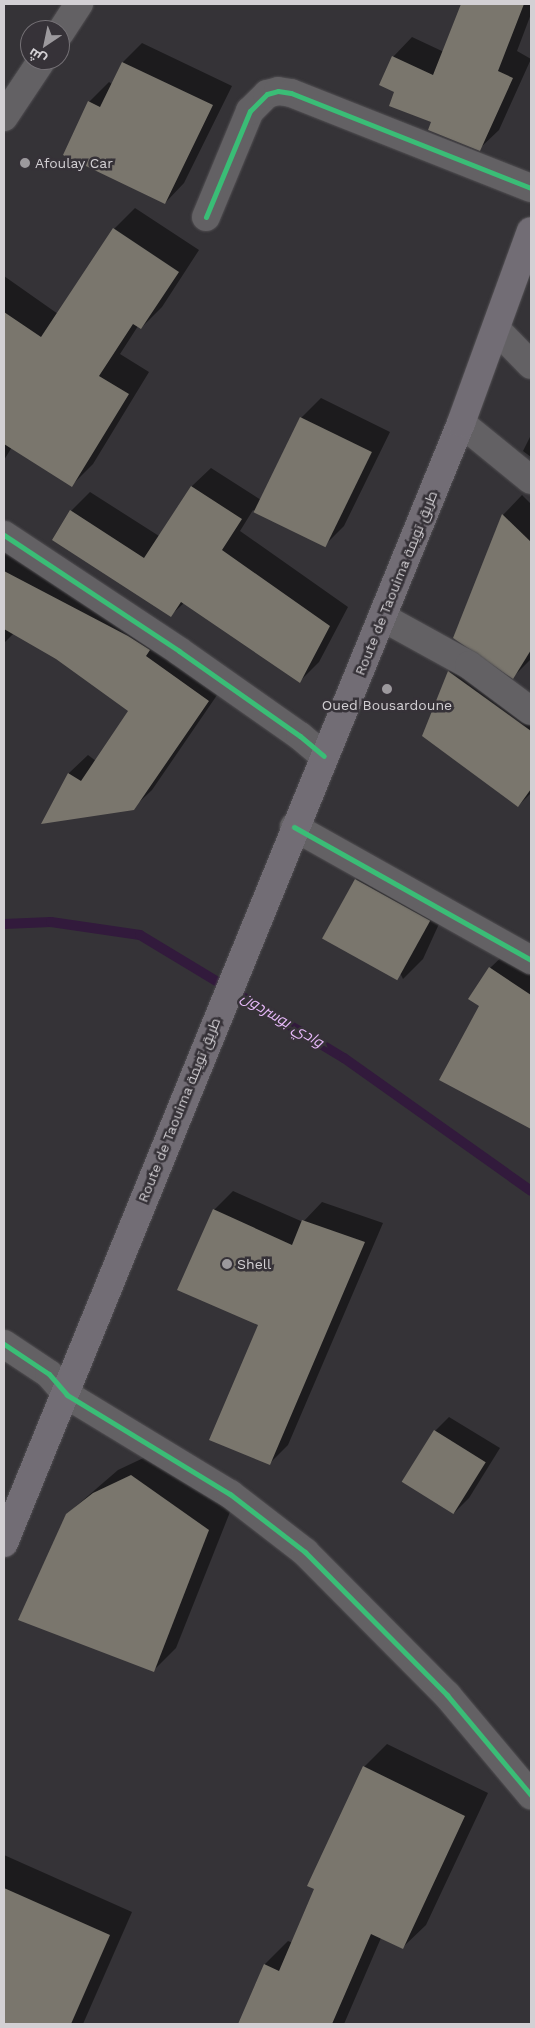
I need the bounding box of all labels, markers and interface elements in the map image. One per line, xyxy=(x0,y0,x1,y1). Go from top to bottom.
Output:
north arrow xyxy=(20,20,70,70)
text: ش xyxy=(25,45,49,68)
place label: Afoulay Car xyxy=(35,155,113,171)
marker: Afoulay Car xyxy=(19,157,31,169)
street label: Route de Taouima طريق تويمة xyxy=(351,488,441,678)
marker: Oued Bousardoune xyxy=(381,683,393,695)
place label: Oued Bousardoune xyxy=(322,697,452,713)
water label: وادي بوسردون xyxy=(238,988,326,1052)
street label: Route de Taouima طريق تويمة xyxy=(134,1015,224,1205)
place label: Shell xyxy=(237,1256,271,1272)
marker: Shell xyxy=(221,1258,233,1270)

